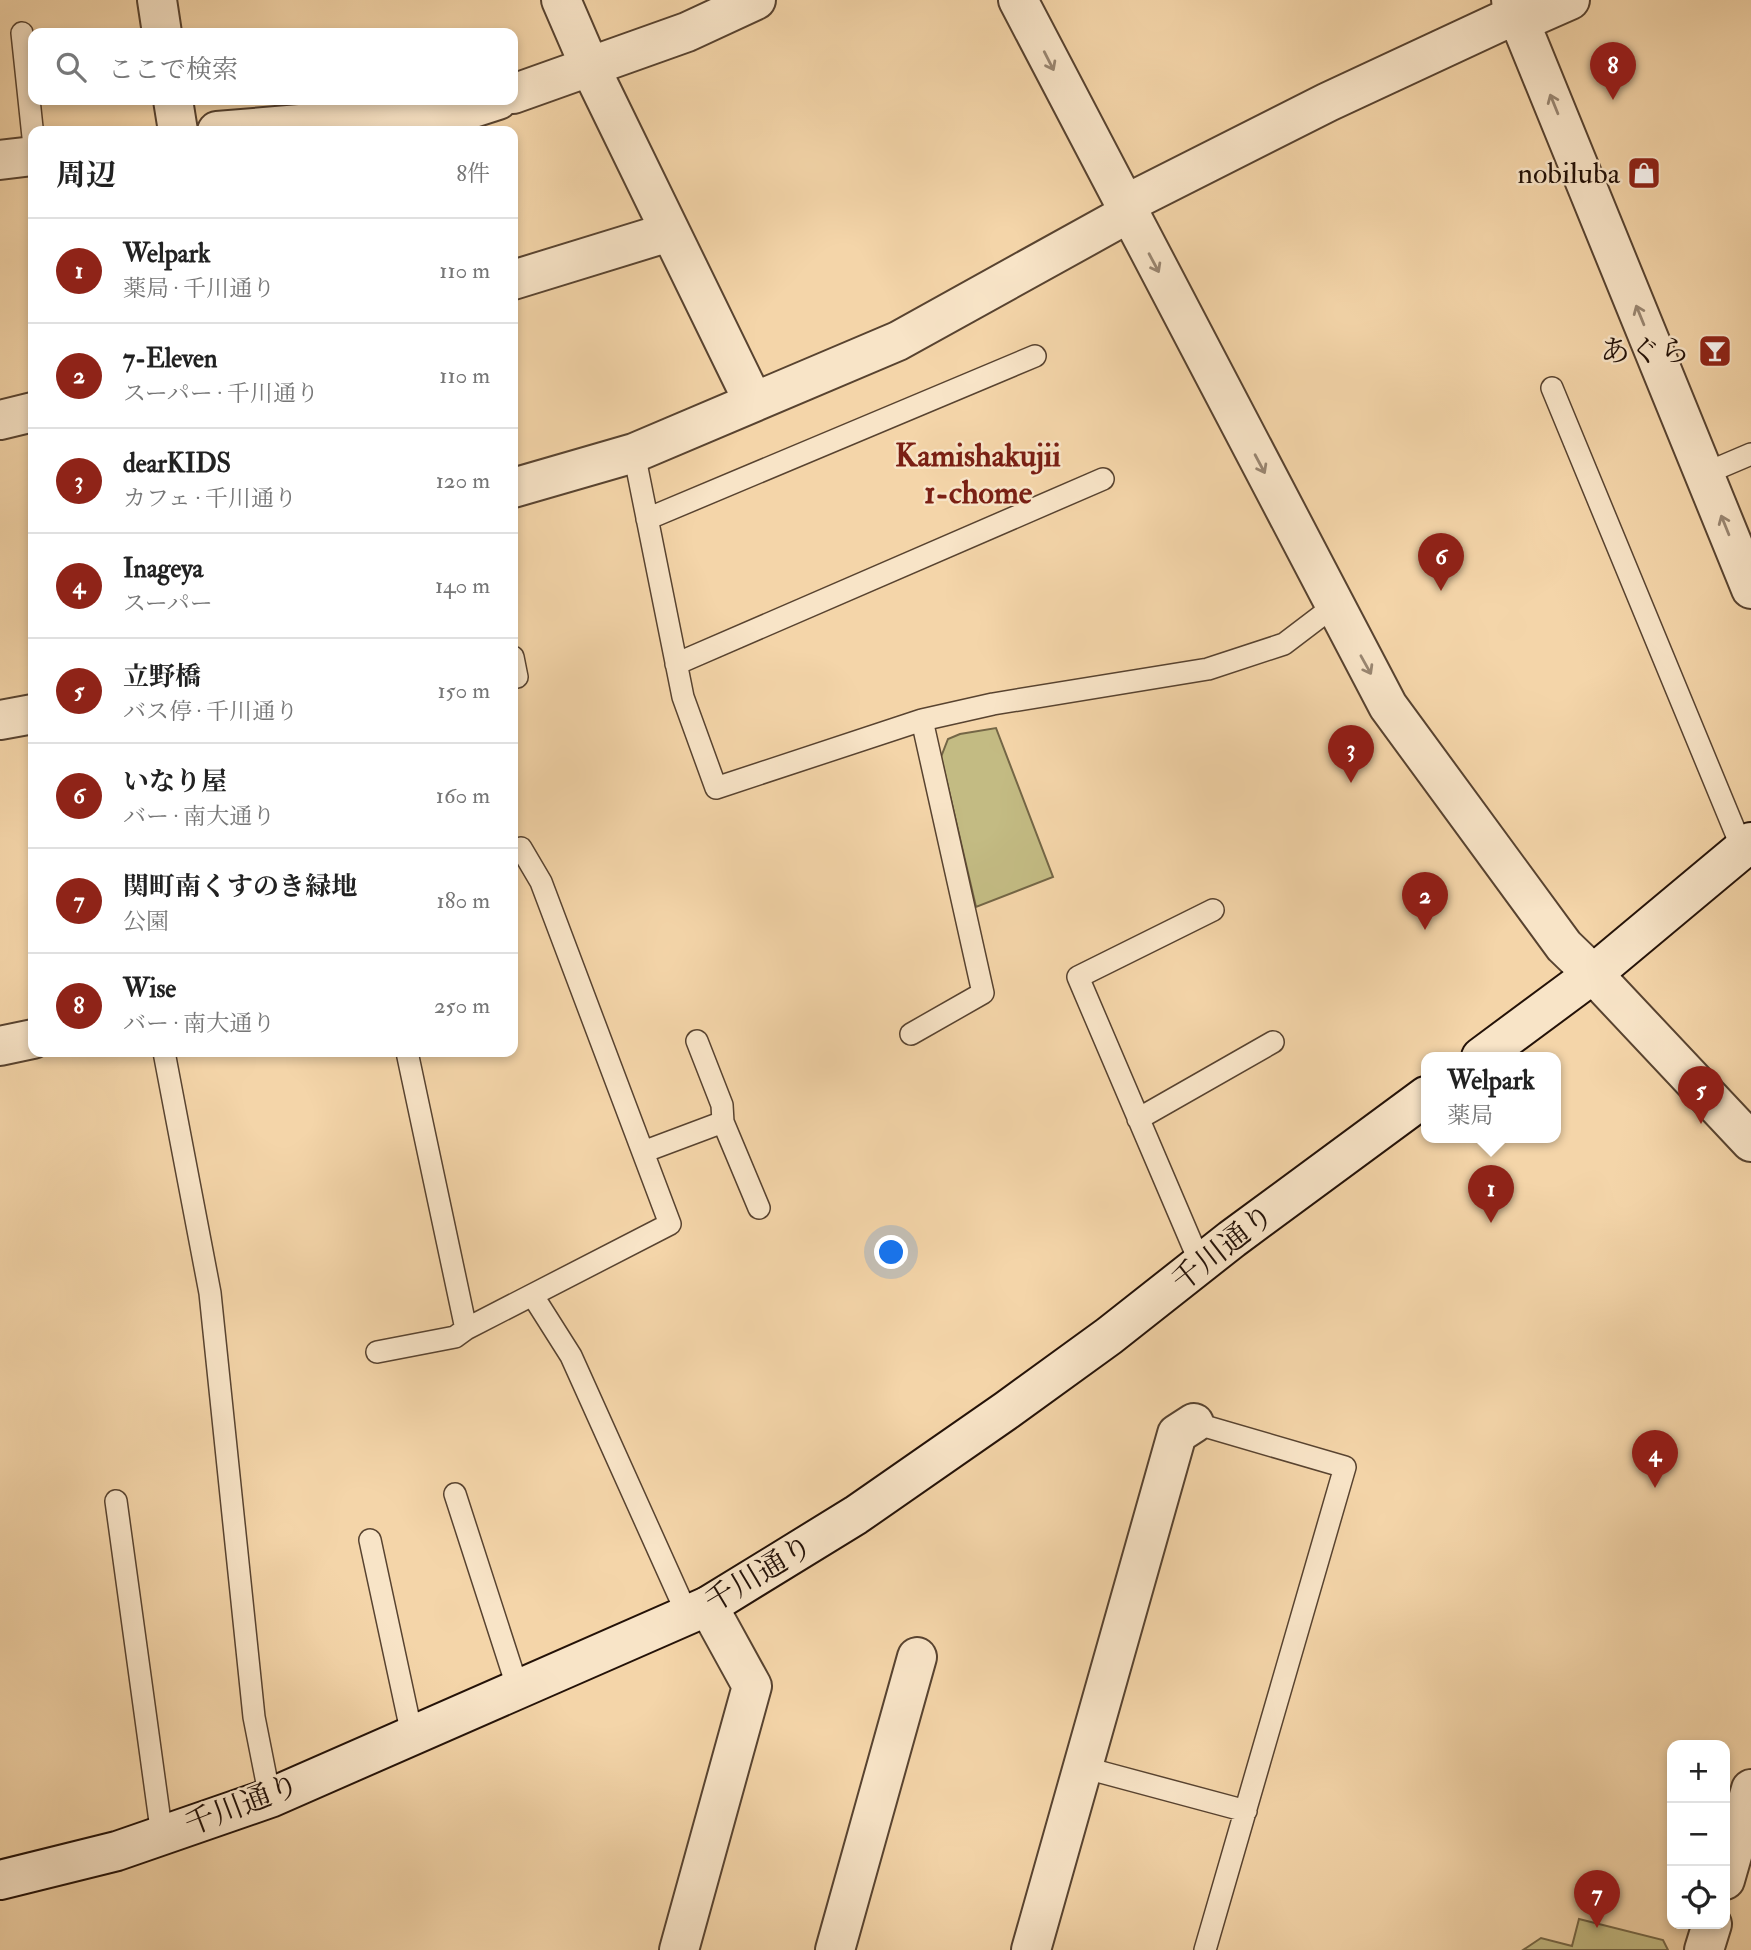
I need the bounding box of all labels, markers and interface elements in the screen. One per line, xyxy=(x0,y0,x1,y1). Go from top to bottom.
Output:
search box xyxy=(28,28,518,105)
pin: 8 xyxy=(1590,42,1636,100)
icon: search xyxy=(52,48,90,86)
one-way arrow xyxy=(1043,50,1057,71)
text: ここで検索 xyxy=(108,54,238,86)
one-way arrow xyxy=(1546,94,1559,115)
shop icon: nobiluba xyxy=(1625,154,1663,192)
place label: nobiluba xyxy=(1518,155,1621,192)
text: 周辺 xyxy=(56,157,116,194)
text: 8件 xyxy=(456,159,490,188)
text: Welpark xyxy=(123,238,211,270)
one-way arrow xyxy=(1148,252,1162,272)
text: 1 xyxy=(75,256,83,285)
text: 110 m xyxy=(439,256,490,285)
text: 薬局 · 千川通り xyxy=(123,274,275,303)
one-way arrow xyxy=(1632,304,1645,326)
bar icon: あぐら xyxy=(1696,332,1734,370)
place label: あぐら xyxy=(1600,333,1690,370)
text: 7-Eleven xyxy=(123,343,217,375)
text: 2 xyxy=(73,361,85,390)
text: 110 m xyxy=(439,361,490,390)
text: スーパー · 千川通り xyxy=(123,379,319,408)
district label: Kamishakujii 1-chome xyxy=(895,436,1061,513)
text: dearKIDS xyxy=(123,448,231,480)
one-way arrow xyxy=(1253,453,1267,474)
text: 3 xyxy=(75,466,83,495)
text: 120 m xyxy=(436,466,490,495)
text: カフェ · 千川通り xyxy=(123,484,297,513)
one-way arrow xyxy=(1718,515,1731,537)
pin: 6 xyxy=(1418,533,1464,591)
text: Inageya xyxy=(123,553,203,585)
text: 4 xyxy=(73,571,85,600)
text: 140 m xyxy=(435,571,490,600)
text: スーパー xyxy=(123,589,213,618)
one-way arrow xyxy=(1360,654,1373,675)
text: 立野橋 xyxy=(123,661,201,693)
text: 5 xyxy=(74,676,84,705)
text: 150 m xyxy=(437,676,490,705)
text: バス停 · 千川通り xyxy=(123,697,298,726)
pin: 3 xyxy=(1328,725,1374,783)
text: いなり屋 xyxy=(123,766,227,798)
text: 6 xyxy=(73,781,85,810)
text: 160 m xyxy=(436,781,490,810)
text: バー · 南大通り xyxy=(123,802,275,831)
text: 関町南くすのき緑地 xyxy=(123,871,357,903)
pin: 2 xyxy=(1402,872,1448,930)
text: 7 xyxy=(74,886,84,915)
text: 180 m xyxy=(437,886,490,915)
text: 公園 xyxy=(123,907,169,936)
text: Wise xyxy=(123,973,176,1005)
text: 8 xyxy=(74,991,84,1020)
text: 250 m xyxy=(434,991,490,1020)
text: バー · 南大通り xyxy=(123,1009,275,1038)
popup xyxy=(1421,1052,1561,1143)
text: Welpark xyxy=(1447,1065,1535,1097)
pin: 5 xyxy=(1678,1066,1724,1124)
text: 薬局 xyxy=(1447,1101,1493,1130)
pin: 1 xyxy=(1468,1165,1514,1223)
street label: 千川通り xyxy=(1164,1196,1282,1300)
your location xyxy=(874,1235,908,1269)
pin: 4 xyxy=(1632,1430,1678,1488)
street label: 千川通り xyxy=(698,1527,820,1621)
map controls xyxy=(1667,1740,1730,1929)
button: + xyxy=(1667,1740,1730,1803)
street label: 千川通り xyxy=(179,1766,305,1844)
button: − xyxy=(1667,1803,1730,1866)
button: locate xyxy=(1667,1866,1730,1929)
pin: 7 xyxy=(1574,1870,1620,1928)

